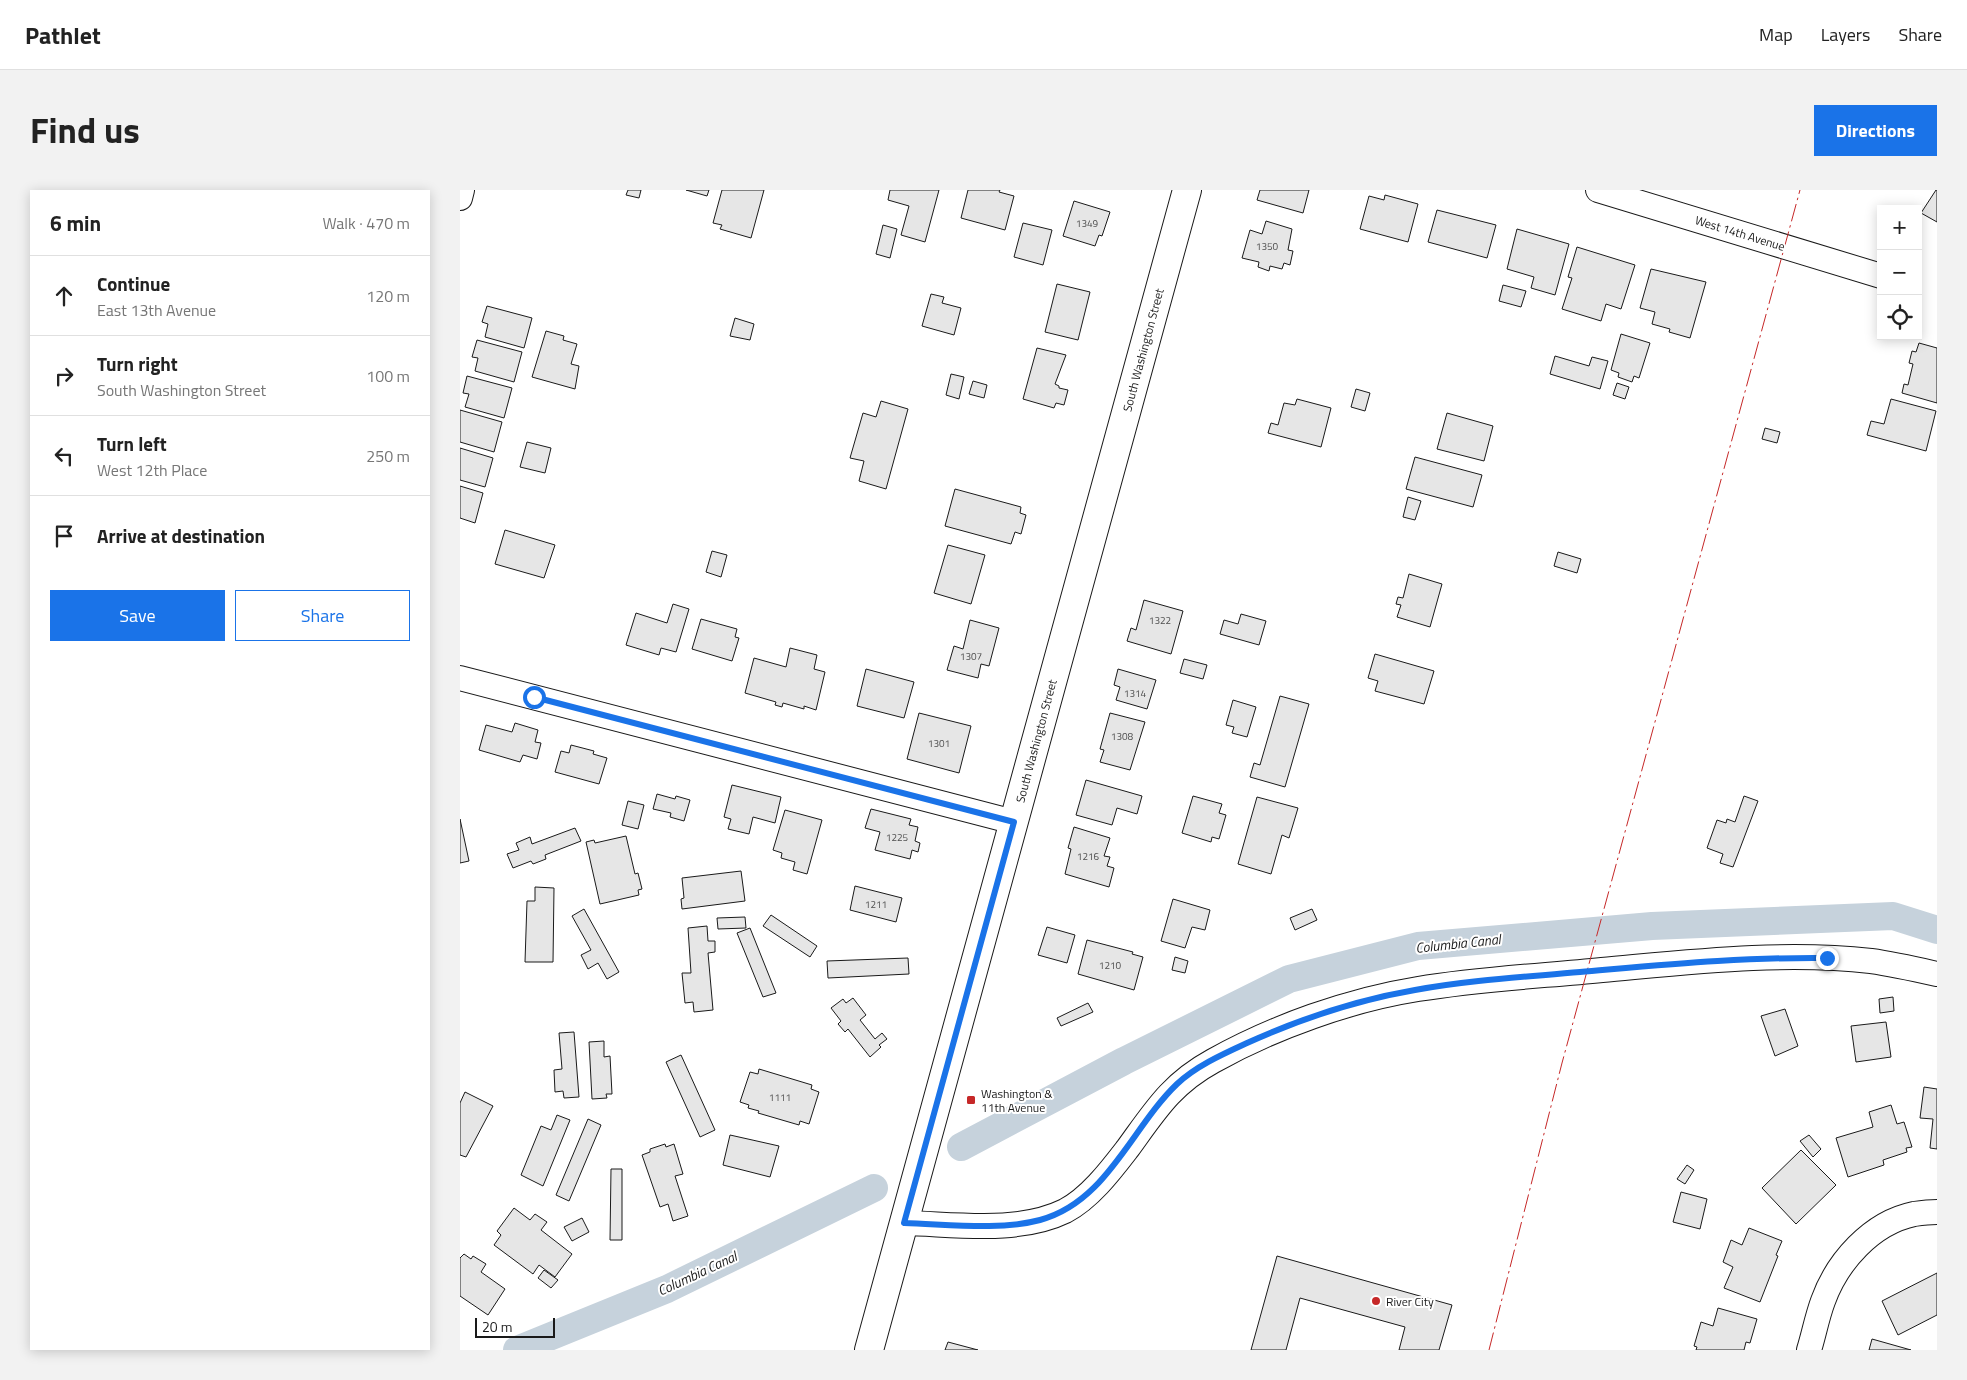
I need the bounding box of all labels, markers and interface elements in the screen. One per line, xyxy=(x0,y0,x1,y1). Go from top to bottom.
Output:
text: Pathlet xyxy=(25,17,101,53)
text: Map xyxy=(1759,21,1793,48)
text: Layers xyxy=(1821,21,1870,48)
text: Share xyxy=(1898,21,1942,48)
text: Find us xyxy=(30,103,140,157)
button: Directions xyxy=(1814,105,1937,156)
map controls xyxy=(1877,205,1922,340)
button: + xyxy=(1877,205,1922,250)
text: 6 min xyxy=(50,207,101,239)
street label: West 14th Avenue xyxy=(1693,210,1787,256)
text: Walk · 470 m xyxy=(322,211,410,235)
house number: 1349 xyxy=(1076,216,1099,231)
house number: 1350 xyxy=(1256,239,1279,254)
button: − xyxy=(1877,250,1922,295)
text: Continue xyxy=(97,269,170,298)
icon: ahead xyxy=(50,282,78,310)
text: 120 m xyxy=(366,284,410,308)
street label: South Washington Street xyxy=(1117,286,1169,414)
button: locate xyxy=(1877,295,1922,340)
text: East 13th Avenue xyxy=(97,298,216,322)
text: Turn right xyxy=(97,349,178,378)
icon: right xyxy=(50,362,78,390)
text: 100 m xyxy=(366,364,410,388)
text: South Washington Street xyxy=(97,378,266,402)
text: Turn left xyxy=(97,429,167,458)
icon: left xyxy=(50,442,78,470)
text: 250 m xyxy=(366,444,410,468)
text: West 12th Place xyxy=(97,458,207,482)
text: Arrive at destination xyxy=(97,521,265,550)
icon: arrive xyxy=(50,522,78,550)
button: Save xyxy=(50,590,225,641)
button: Share xyxy=(235,590,410,641)
house number: 1322 xyxy=(1149,613,1171,628)
house number: 1307 xyxy=(960,649,982,664)
street label: South Washington Street xyxy=(1010,677,1062,805)
route start xyxy=(523,686,546,709)
house number: 1314 xyxy=(1124,686,1147,701)
house number: 1308 xyxy=(1111,729,1134,744)
house number: 1301 xyxy=(928,736,950,751)
house number: 1225 xyxy=(886,830,909,845)
house number: 1216 xyxy=(1077,849,1100,864)
house number: 1211 xyxy=(865,897,887,912)
water label: Columbia Canal xyxy=(1414,928,1504,958)
route end xyxy=(1816,947,1839,970)
house number: 1210 xyxy=(1099,958,1122,973)
place label: Washington & 11th Avenue xyxy=(981,1084,1053,1117)
house number: 1111 xyxy=(769,1090,791,1105)
marker: Washington & 11th Avenue xyxy=(965,1094,977,1106)
water label: Columbia Canal xyxy=(654,1245,742,1301)
place label: River City xyxy=(1386,1292,1434,1311)
marker: River City xyxy=(1370,1295,1382,1307)
scale bar xyxy=(475,1315,555,1338)
text: 20 m xyxy=(482,1316,512,1337)

